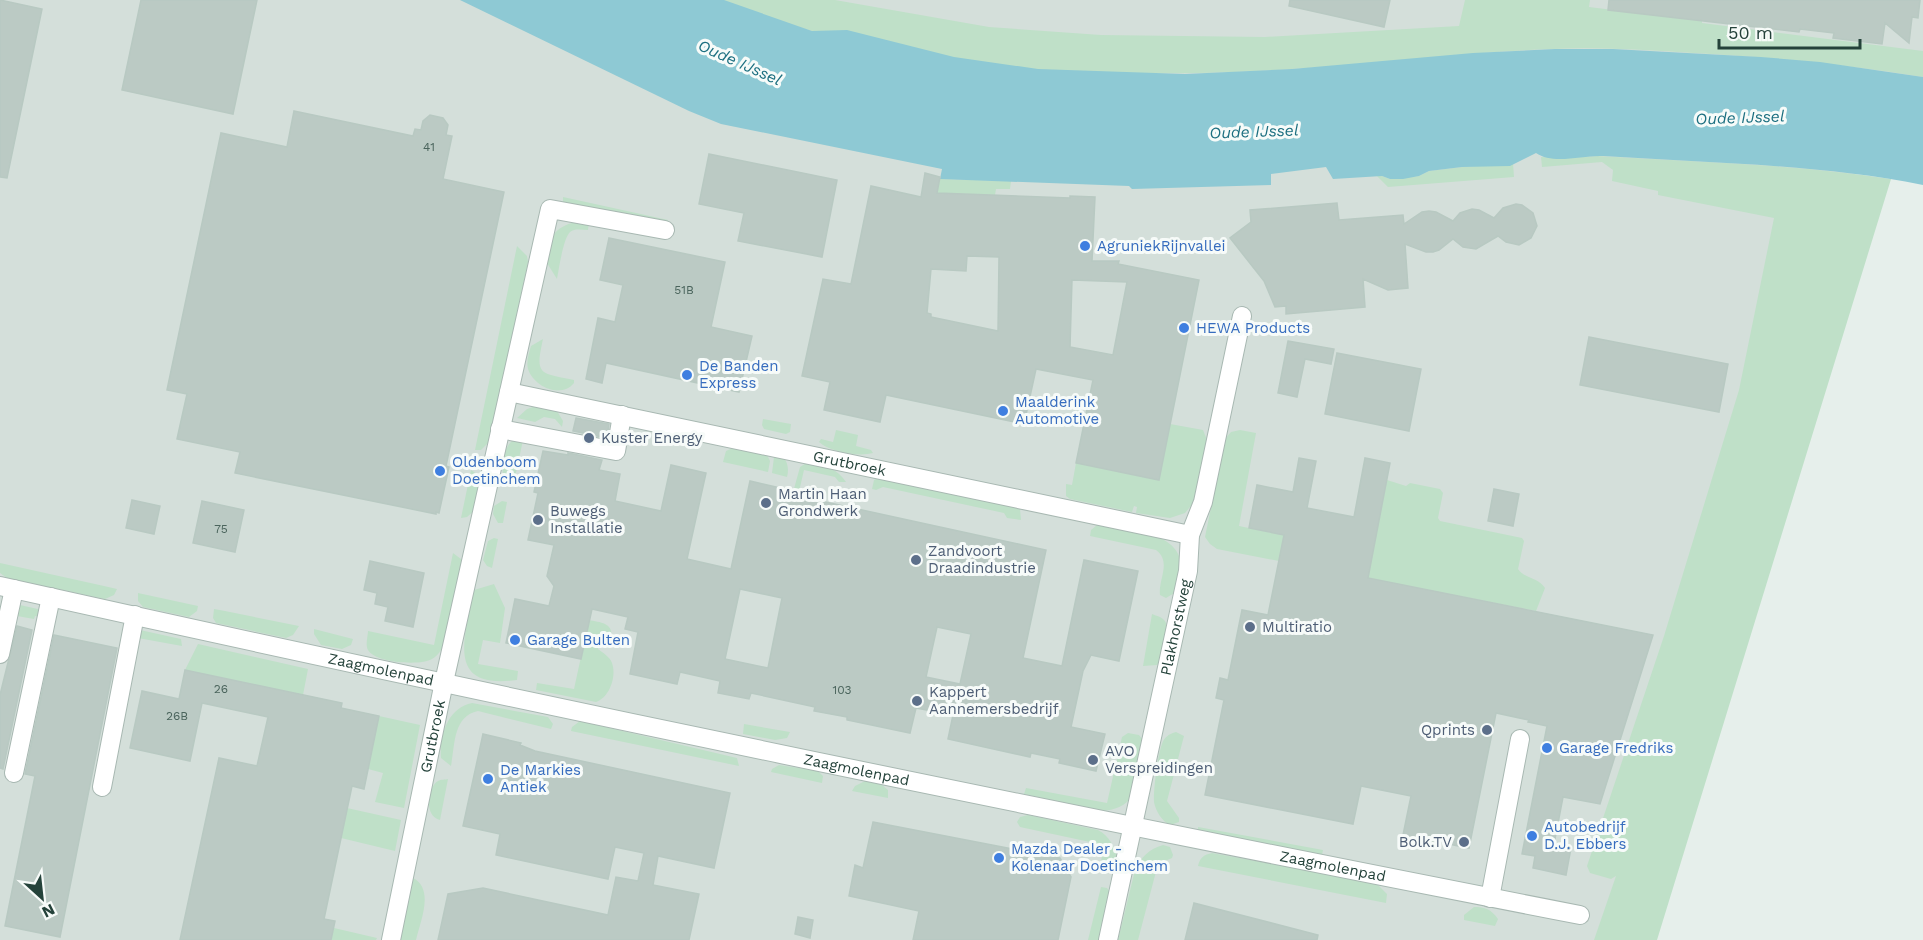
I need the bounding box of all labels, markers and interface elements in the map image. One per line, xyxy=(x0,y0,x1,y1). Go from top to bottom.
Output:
scale bar xyxy=(1719,12,1860,50)
text: 50 m xyxy=(1728,22,1773,43)
water label: Oude IJssel xyxy=(695,36,785,89)
water label: Oude IJssel xyxy=(1695,106,1785,129)
water label: Oude IJssel xyxy=(1209,120,1299,143)
house number: 41 xyxy=(423,140,435,154)
place label: AgruniekRijnvallei xyxy=(1097,237,1226,255)
marker: AgruniekRijnvallei xyxy=(1078,239,1092,253)
house number: 51B xyxy=(674,283,694,297)
place label: HEWA Products xyxy=(1196,319,1310,337)
marker: HEWA Products xyxy=(1177,321,1191,335)
place label: De Banden Express xyxy=(699,357,779,392)
marker: De Banden Express xyxy=(680,368,694,382)
place label: Maalderink Automotive xyxy=(1015,393,1099,428)
marker: Maalderink Automotive xyxy=(996,404,1010,418)
place label: Kuster Energy xyxy=(601,429,703,447)
marker: Kuster Energy xyxy=(582,431,596,445)
street label: Grutbroek xyxy=(811,447,888,480)
place label: Oldenboom Doetinchem xyxy=(452,453,540,488)
marker: Oldenboom Doetinchem xyxy=(433,464,447,478)
place label: Martin Haan Grondwerk xyxy=(778,485,867,520)
marker: Martin Haan Grondwerk xyxy=(759,496,773,510)
place label: Buwegs Installatie xyxy=(550,502,623,537)
marker: Buwegs Installatie xyxy=(531,513,545,527)
house number: 75 xyxy=(214,522,228,536)
place label: Zandvoort Draadindustrie xyxy=(928,542,1036,577)
marker: Zandvoort Draadindustrie xyxy=(909,553,923,567)
street label: Plakhorstweg xyxy=(1157,577,1195,677)
place label: Multiratio xyxy=(1262,618,1332,636)
marker: Multiratio xyxy=(1243,620,1257,634)
place label: Garage Bulten xyxy=(527,631,630,649)
marker: Garage Bulten xyxy=(508,633,522,647)
street label: Zaagmolenpad xyxy=(326,649,435,690)
house number: 26 xyxy=(214,682,228,696)
house number: 103 xyxy=(833,683,851,697)
place label: Kappert Aannemersbedrijf xyxy=(929,683,1059,718)
marker: Kappert Aannemersbedrijf xyxy=(910,694,924,708)
street label: Grutbroek xyxy=(417,698,449,774)
house number: 26B xyxy=(166,709,188,723)
place label: Qprints xyxy=(1421,721,1475,739)
marker: Qprints xyxy=(1480,723,1494,737)
place label: Garage Fredriks xyxy=(1559,739,1673,757)
marker: Garage Fredriks xyxy=(1540,741,1554,755)
place label: AVO Verspreidingen xyxy=(1105,742,1213,777)
street label: Zaagmolenpad xyxy=(802,750,911,789)
marker: AVO Verspreidingen xyxy=(1086,753,1100,767)
place label: De Markies Antiek xyxy=(500,761,581,796)
marker: De Markies Antiek xyxy=(481,772,495,786)
place label: Autobedrijf D.J. Ebbers xyxy=(1544,818,1626,853)
marker: Autobedrijf D.J. Ebbers xyxy=(1525,829,1539,843)
place label: Bolk.TV xyxy=(1399,833,1452,851)
marker: Bolk.TV xyxy=(1457,835,1471,849)
place label: Mazda Dealer - Kolenaar Doetinchem xyxy=(1011,840,1168,875)
street label: Zaagmolenpad xyxy=(1278,847,1387,886)
marker: Mazda Dealer - Kolenaar Doetinchem xyxy=(992,851,1006,865)
north arrow xyxy=(12,868,72,928)
text: N xyxy=(39,900,58,922)

